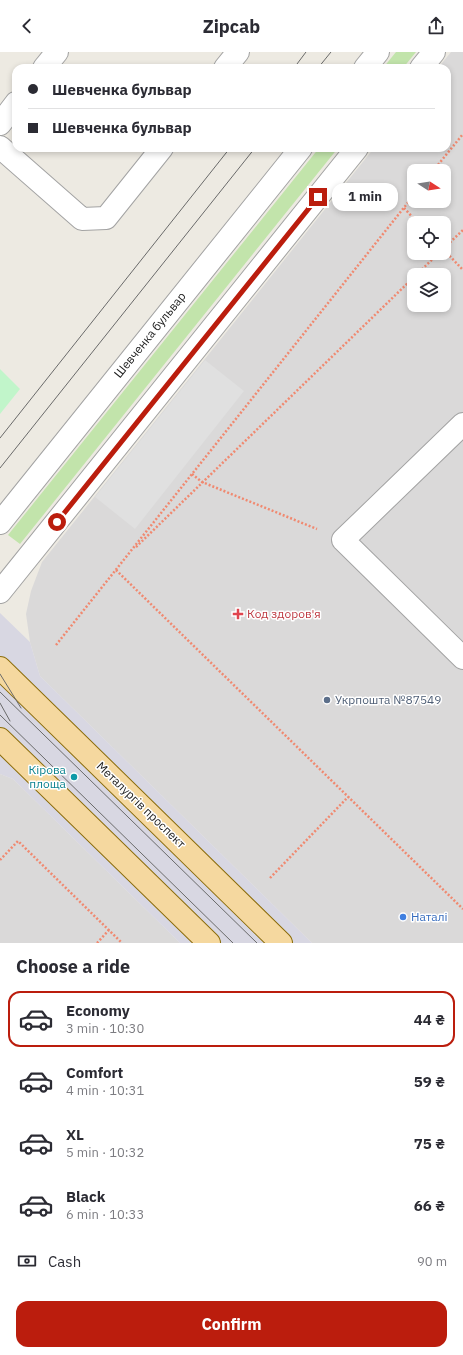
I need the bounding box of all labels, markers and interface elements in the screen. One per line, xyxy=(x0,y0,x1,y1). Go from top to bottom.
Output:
icon: back xyxy=(16,15,38,37)
text: Zipcab xyxy=(203,15,260,38)
icon: share xyxy=(425,15,447,37)
text: Шевченка бульвар xyxy=(52,80,192,99)
text: Шевченка бульвар xyxy=(52,118,192,137)
north arrow xyxy=(407,164,451,208)
map controls xyxy=(407,164,451,312)
callout: 1 min xyxy=(332,183,398,211)
route end xyxy=(309,188,327,206)
text: 1 min xyxy=(348,188,382,205)
button: locate xyxy=(407,216,451,260)
button: layers xyxy=(407,268,451,312)
street label: Шевченка бульвар xyxy=(110,289,189,381)
route start xyxy=(48,513,66,531)
place label: Код здоров'я xyxy=(247,606,321,621)
marker: Код здоров'я xyxy=(232,608,244,620)
place label: Укрпошта №87549 xyxy=(335,692,442,707)
marker: Укрпошта №87549 xyxy=(322,695,332,705)
street label: Металургів проспект xyxy=(94,758,189,851)
place label: Кірова площа xyxy=(28,762,67,791)
marker: Кірова площа xyxy=(69,772,79,782)
place label: Наталі xyxy=(411,909,447,924)
marker: Наталі xyxy=(398,912,408,922)
text: Choose a ride xyxy=(16,955,130,978)
icon: car xyxy=(18,1001,54,1037)
text: Economy xyxy=(66,1001,130,1020)
text: 44 ₴ xyxy=(414,1010,445,1029)
text: 3 min · 10:30 xyxy=(66,1020,144,1037)
icon: car xyxy=(18,1063,54,1099)
text: Comfort xyxy=(66,1063,123,1082)
text: 59 ₴ xyxy=(414,1072,445,1091)
text: 4 min · 10:31 xyxy=(66,1082,144,1099)
icon: car xyxy=(18,1125,54,1161)
text: XL xyxy=(66,1125,84,1144)
text: 75 ₴ xyxy=(414,1134,445,1153)
text: 5 min · 10:32 xyxy=(66,1144,144,1161)
icon: car xyxy=(18,1187,54,1223)
text: Black xyxy=(66,1187,106,1206)
text: 66 ₴ xyxy=(414,1196,445,1215)
text: 6 min · 10:33 xyxy=(66,1206,144,1223)
icon: cash xyxy=(16,1250,38,1272)
text: Cash xyxy=(48,1252,81,1271)
text: 90 m xyxy=(417,1253,447,1270)
button: Confirm xyxy=(16,1301,447,1347)

